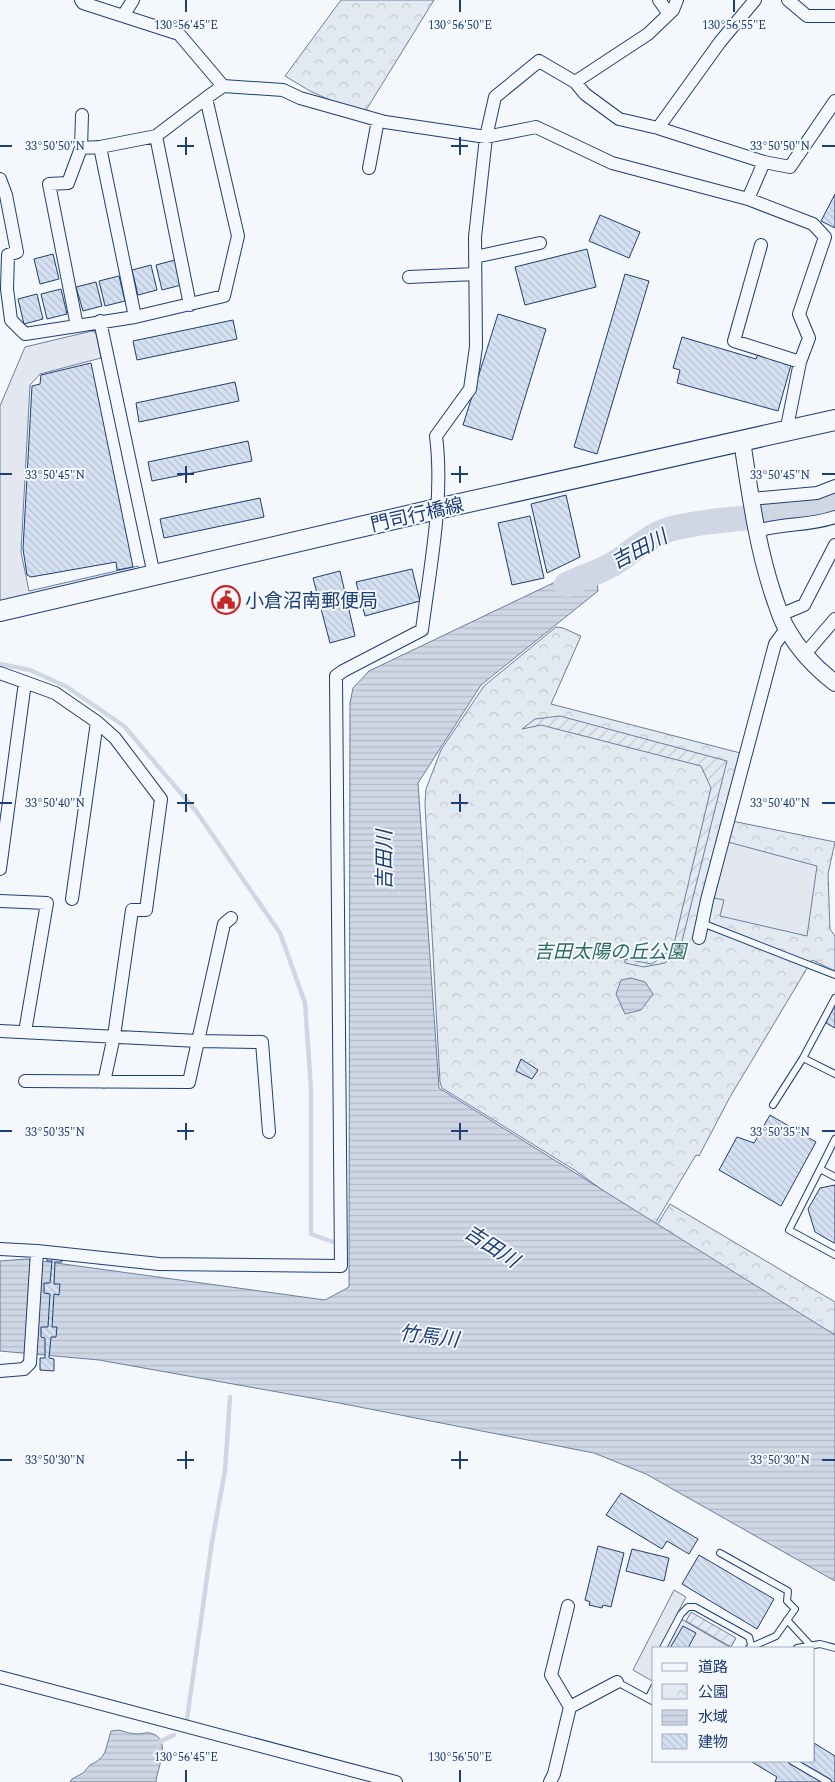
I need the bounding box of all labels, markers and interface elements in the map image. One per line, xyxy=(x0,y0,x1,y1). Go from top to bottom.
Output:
text: 130°56'45"E xyxy=(154,16,218,35)
text: 130°56'50"E xyxy=(428,16,492,35)
text: 130°56'55"E xyxy=(702,16,766,35)
text: 33°50'50"N xyxy=(25,137,85,156)
text: 33°50'50"N xyxy=(750,137,810,156)
text: 33°50'45"N xyxy=(25,466,85,485)
text: 33°50'45"N xyxy=(750,466,810,485)
street label: 門司行橋線 xyxy=(368,491,467,540)
water label: 吉田川 xyxy=(606,522,675,577)
public building icon: 小倉沼南郵便局 xyxy=(211,585,241,615)
place label: 小倉沼南郵便局 xyxy=(245,587,378,616)
text: 33°50'40"N xyxy=(25,794,85,813)
text: 33°50'40"N xyxy=(750,794,810,813)
water label: 吉田川 xyxy=(370,828,400,890)
park label: 吉田太陽の丘公園 xyxy=(534,938,689,967)
text: 33°50'35"N xyxy=(25,1123,85,1142)
text: 33°50'35"N xyxy=(750,1123,810,1142)
water label: 吉田川 xyxy=(458,1218,526,1277)
water label: 竹馬川 xyxy=(397,1318,462,1356)
text: 33°50'30"N xyxy=(25,1451,85,1470)
text: 33°50'30"N xyxy=(750,1451,810,1470)
legend xyxy=(652,1647,815,1762)
text: 道路 xyxy=(698,1656,728,1679)
text: 公園 xyxy=(698,1681,728,1704)
text: 水域 xyxy=(698,1706,728,1729)
text: 建物 xyxy=(698,1731,728,1754)
text: 130°56'45"E xyxy=(154,1748,218,1767)
text: 130°56'50"E xyxy=(428,1748,492,1767)

